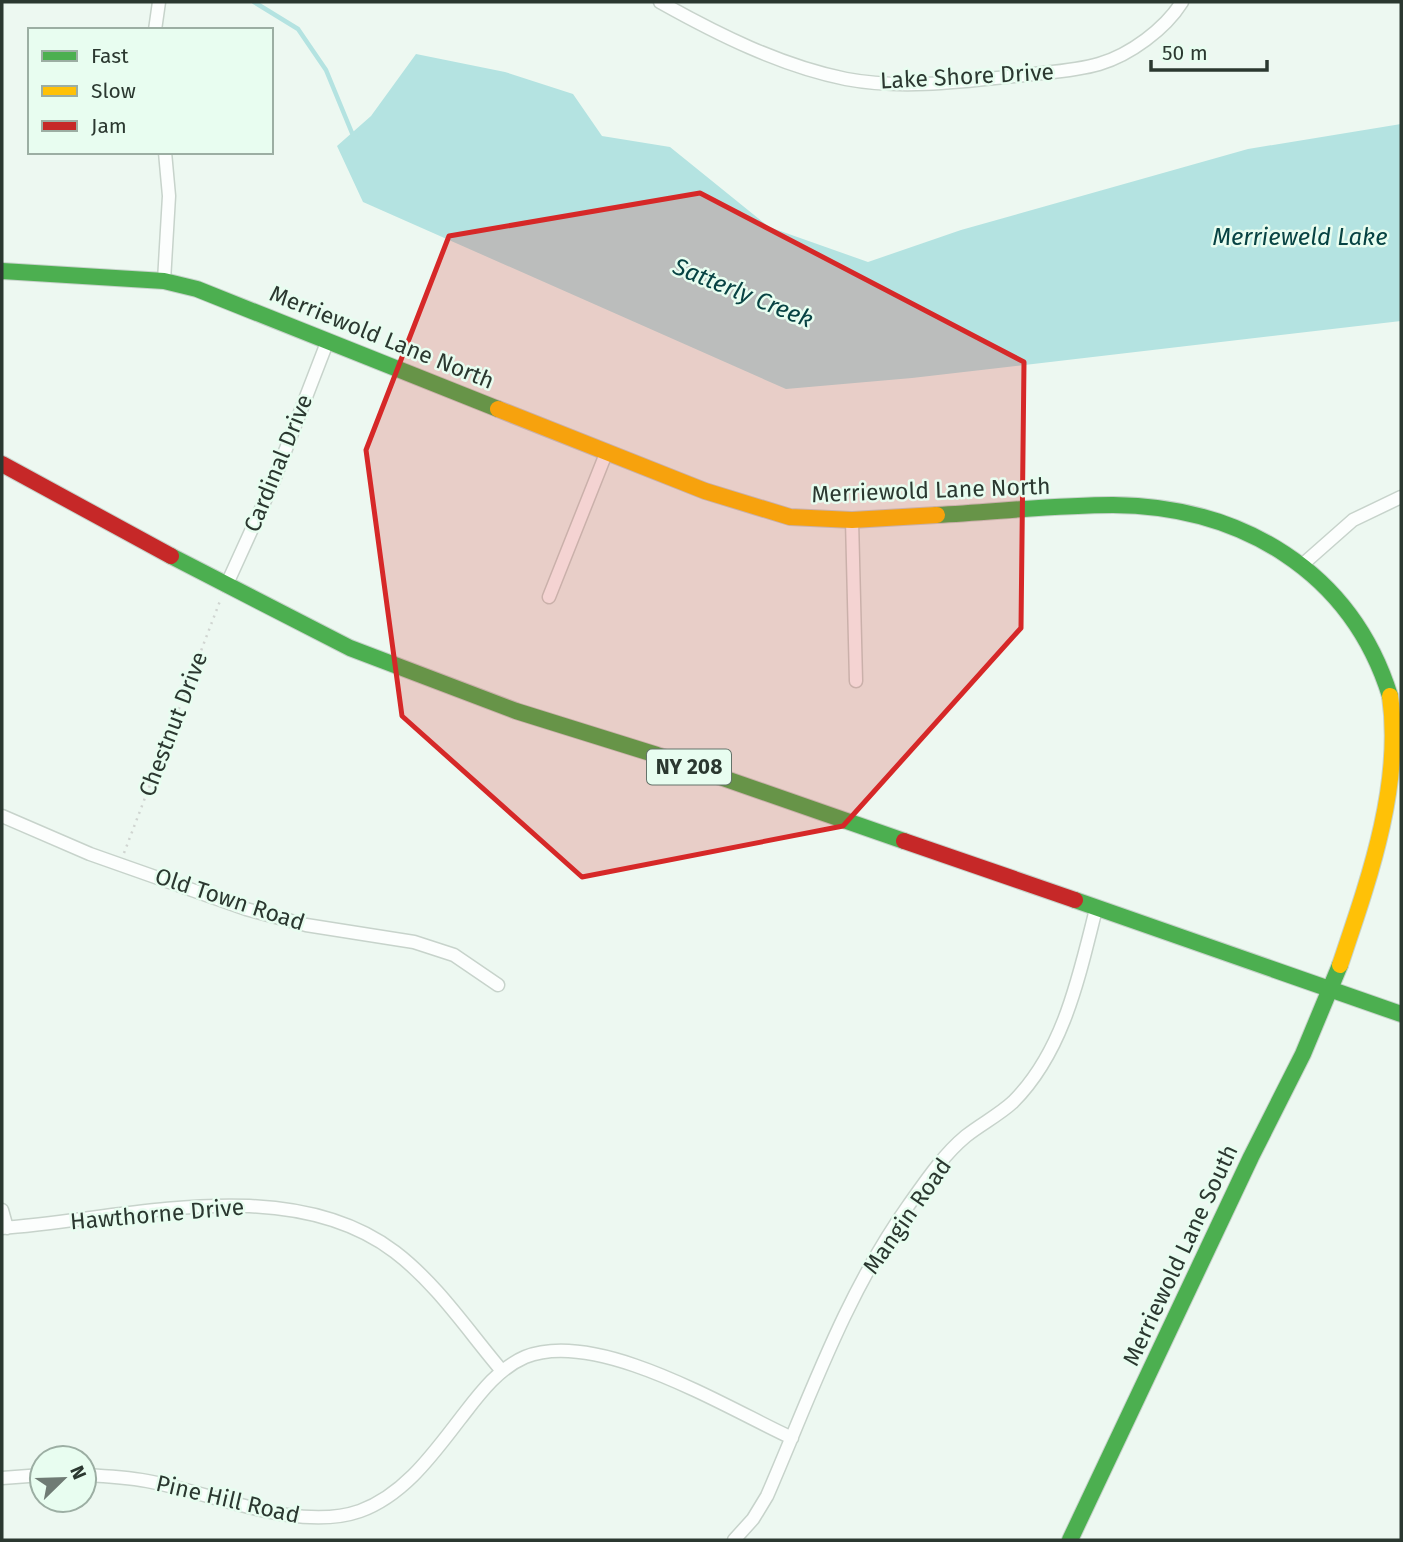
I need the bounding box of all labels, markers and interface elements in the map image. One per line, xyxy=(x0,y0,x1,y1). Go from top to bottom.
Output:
legend xyxy=(28,28,273,154)
scale bar xyxy=(1151,28,1266,72)
text: 50 m xyxy=(1162,40,1208,66)
text: Fast xyxy=(91,43,129,69)
street label: Lake Shore Drive xyxy=(879,57,1055,95)
text: Slow xyxy=(91,78,136,104)
text: Jam xyxy=(91,113,127,139)
water label: Merrieweld Lake xyxy=(1212,223,1388,251)
water label: Satterly Creek xyxy=(668,252,817,334)
street label: Merriewold Lane North xyxy=(266,279,498,395)
street label: Cardinal Drive xyxy=(238,390,318,536)
street label: Merriewold Lane North xyxy=(811,472,1051,508)
street label: Chestnut Drive xyxy=(133,648,213,800)
road number: NY 208 xyxy=(647,750,731,784)
street label: Old Town Road xyxy=(152,862,308,936)
street label: Merriewold Lane South xyxy=(1116,1140,1244,1370)
street label: Mangin Road xyxy=(857,1153,957,1279)
street label: Hawthorne Drive xyxy=(69,1192,245,1236)
north arrow xyxy=(28,1444,98,1514)
text: N xyxy=(65,1462,91,1483)
street label: Pine Hill Road xyxy=(153,1469,303,1529)

